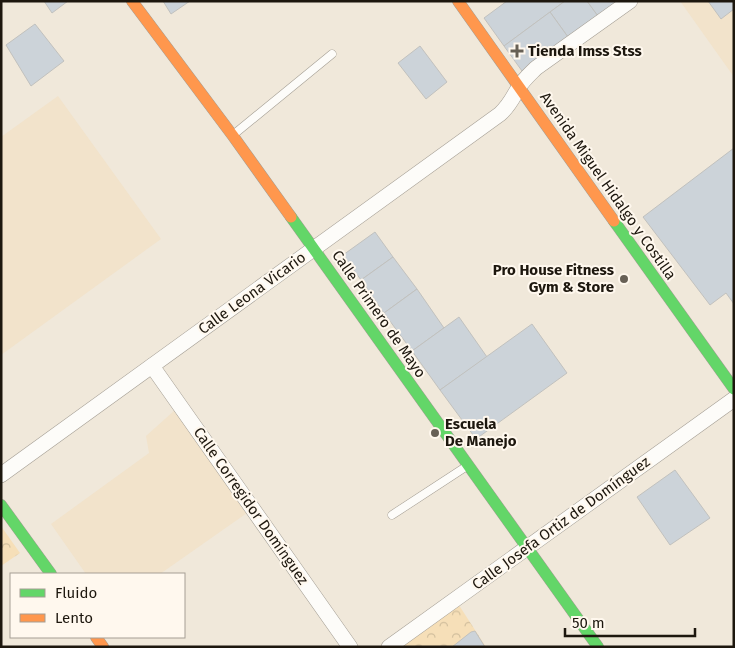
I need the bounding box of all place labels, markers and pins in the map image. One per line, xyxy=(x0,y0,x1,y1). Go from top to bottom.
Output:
place label: Tienda Imss Stss xyxy=(528,42,642,60)
marker: Tienda Imss Stss xyxy=(510,44,524,58)
place label: Pro House Fitness Gym & Store xyxy=(493,261,614,296)
marker: Pro House Fitness Gym & Store xyxy=(618,273,630,285)
place label: Escuela De Manejo xyxy=(445,415,517,450)
marker: Escuela De Manejo xyxy=(429,427,441,439)

